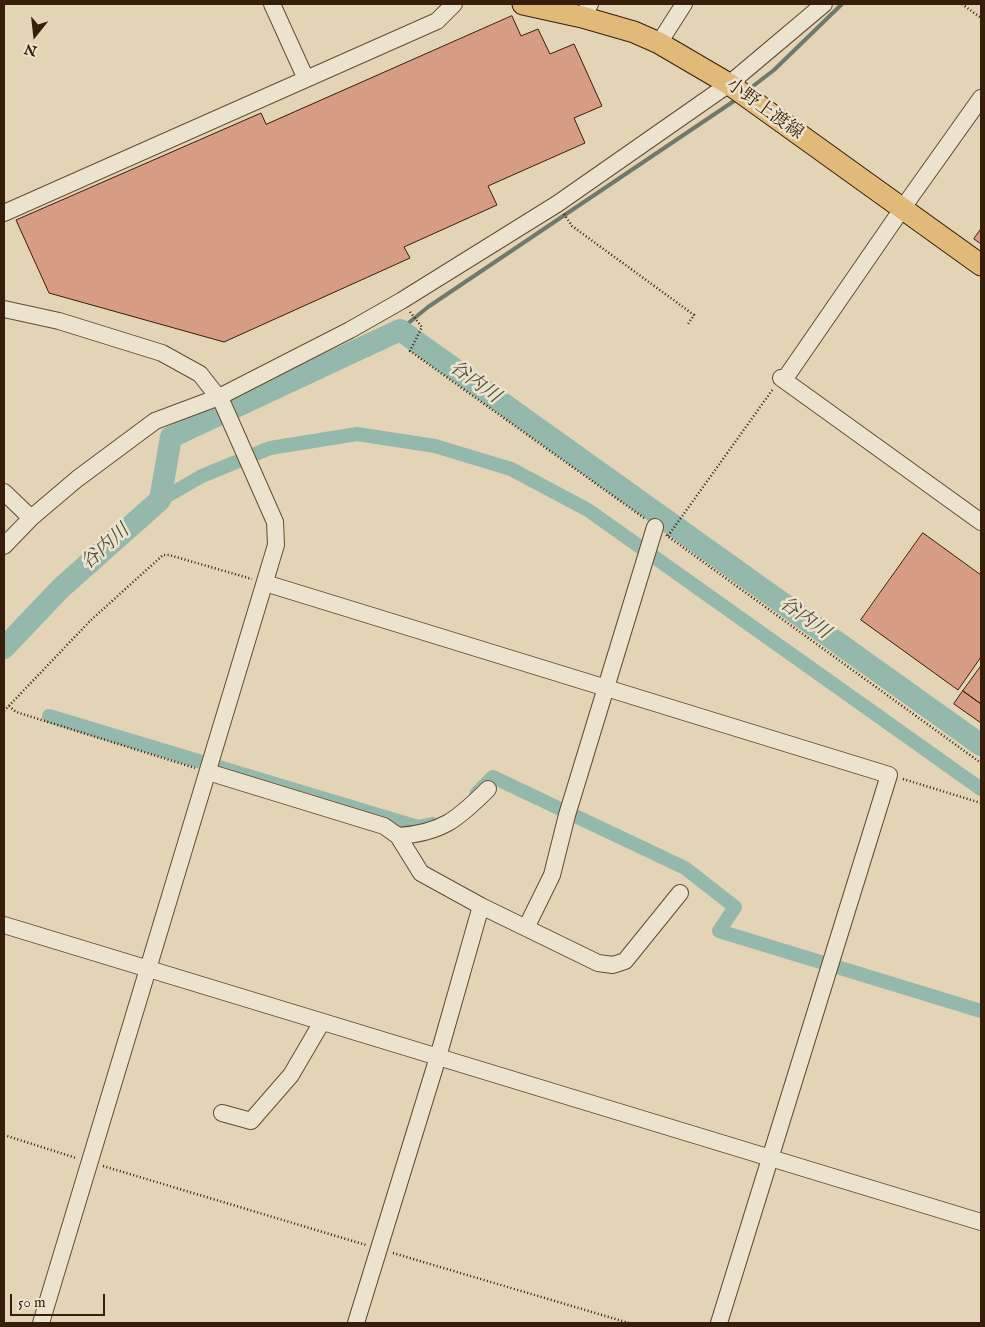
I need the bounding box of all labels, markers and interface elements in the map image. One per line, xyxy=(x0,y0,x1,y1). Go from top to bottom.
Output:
north arrow xyxy=(10,10,60,60)
text: N xyxy=(23,39,39,60)
street label: 小野上渡線 xyxy=(721,75,807,145)
water label: 谷内川 xyxy=(444,357,504,409)
water label: 谷内川 xyxy=(77,520,135,576)
water label: 谷内川 xyxy=(774,593,834,645)
scale bar xyxy=(12,1284,108,1316)
text: 50 m xyxy=(18,1293,46,1312)

